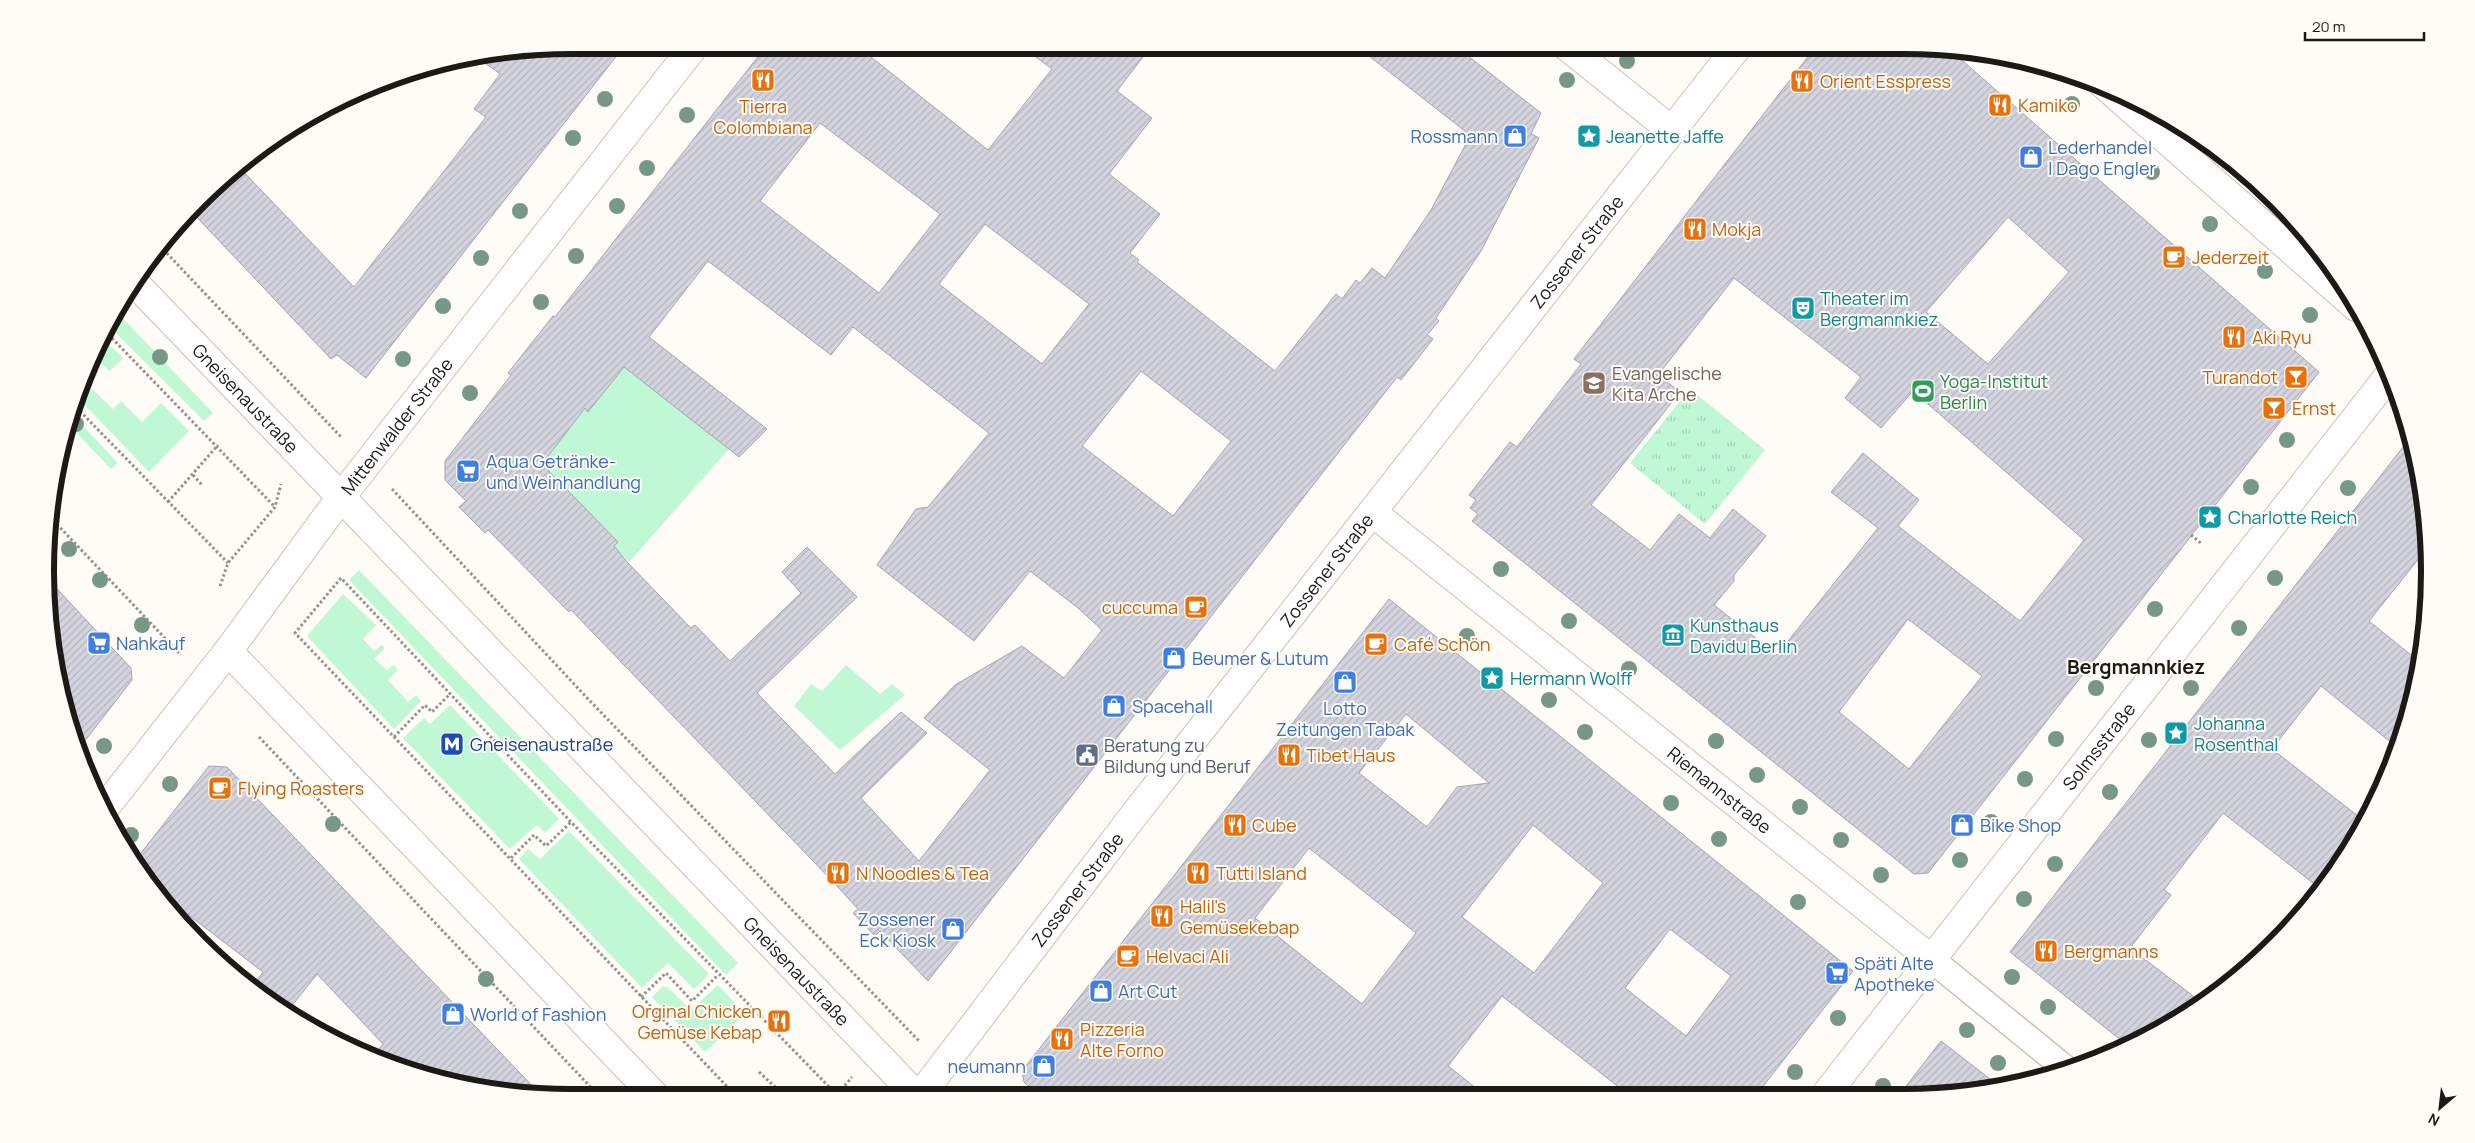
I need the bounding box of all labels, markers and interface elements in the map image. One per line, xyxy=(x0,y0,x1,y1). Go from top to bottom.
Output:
scale bar xyxy=(2305,10,2424,42)
text: 20 m xyxy=(2312,16,2345,37)
restaurant icon: Tierra Colombiana xyxy=(750,67,776,93)
restaurant icon: Orient Esspress xyxy=(1789,68,1815,94)
place label: Orient Esspress xyxy=(1820,69,1951,93)
restaurant icon: Kamiko xyxy=(1987,92,2013,118)
place label: Kamiko xyxy=(2018,93,2078,117)
place label: Tierra Colombiana xyxy=(713,94,813,139)
shop icon: Rossmann xyxy=(1502,123,1528,149)
place icon: Jeanette Jaffe xyxy=(1576,123,1602,149)
place label: Rossmann xyxy=(1411,124,1498,148)
place label: Jeanette Jaffe xyxy=(1606,124,1724,148)
place label: Lederhandel | Dago Engler xyxy=(2048,135,2156,180)
shop icon: Lederhandel | Dago Engler xyxy=(2018,144,2044,170)
street label: Zossener Straße xyxy=(1525,190,1629,313)
restaurant icon: Mokja xyxy=(1682,216,1708,242)
place label: Mokja xyxy=(1712,217,1761,241)
cafe icon: Jederzeit xyxy=(2161,244,2187,270)
place label: Jederzeit xyxy=(2192,245,2269,269)
place label: Theater im Bergmannkiez xyxy=(1820,286,1938,331)
theatre icon: Theater im Bergmannkiez xyxy=(1790,295,1816,321)
restaurant icon: Aki Ryu xyxy=(2221,324,2247,350)
place label: Aki Ryu xyxy=(2252,325,2312,349)
street label: Gneisenaustraße xyxy=(187,338,304,458)
street label: Mittenwalder Straße xyxy=(335,352,458,500)
place label: Evangelische Kita Arche xyxy=(1612,361,1722,406)
bar icon: Turandot xyxy=(2283,364,2309,390)
place label: Turandot xyxy=(2202,365,2278,389)
place label: Yoga-Institut Berlin xyxy=(1940,369,2048,414)
school or university icon: Evangelische Kita Arche xyxy=(1581,370,1607,396)
sports icon: Yoga-Institut Berlin xyxy=(1910,378,1936,404)
bar icon: Ernst xyxy=(2261,395,2287,421)
place label: Ernst xyxy=(2292,396,2336,420)
place label: Aqua Getränke- und Weinhandlung xyxy=(486,449,641,494)
supermarket icon: Aqua Getränke- und Weinhandlung xyxy=(455,458,481,484)
place icon: Charlotte Reich xyxy=(2197,504,2223,530)
place label: Charlotte Reich xyxy=(2228,505,2357,529)
street label: Zossener Straße xyxy=(1274,509,1378,632)
cafe icon: cuccuma xyxy=(1183,594,1209,620)
place label: cuccuma xyxy=(1102,595,1178,619)
place label: Kunsthaus Davidu Berlin xyxy=(1690,613,1797,658)
museum icon: Kunsthaus Davidu Berlin xyxy=(1660,622,1686,648)
supermarket icon: Nahkauf xyxy=(86,630,112,656)
place label: Nahkauf xyxy=(116,631,186,655)
cafe icon: Café Schön xyxy=(1363,631,1389,657)
place label: Café Schön xyxy=(1394,632,1490,656)
shop icon: Beumer & Lutum xyxy=(1161,645,1187,671)
place label: Beumer & Lutum xyxy=(1192,646,1328,670)
district label: Bergmannkiez xyxy=(2067,653,2205,680)
place icon: Hermann Wolff xyxy=(1479,665,1505,691)
place label: Hermann Wolff xyxy=(1510,666,1632,690)
shop icon: Lotto Zeitungen Tabak xyxy=(1332,669,1358,695)
shop icon: Spacehall xyxy=(1101,693,1127,719)
place label: Spacehall xyxy=(1132,694,1213,718)
place label: Lotto Zeitungen Tabak xyxy=(1276,696,1415,741)
street label: Solmsstraße xyxy=(2057,697,2140,795)
place label: Johanna Rosenthal xyxy=(2194,711,2278,756)
place icon: Johanna Rosenthal xyxy=(2163,720,2189,746)
metro station icon: Gneisenaustraße xyxy=(439,731,465,757)
place label: Gneisenaustraße xyxy=(470,732,613,756)
place label: Beratung zu Bildung und Beruf xyxy=(1104,733,1251,778)
street label: Riemannstraße xyxy=(1663,741,1776,839)
public building icon: Beratung zu Bildung und Beruf xyxy=(1074,742,1100,768)
restaurant icon: Tibet Haus xyxy=(1276,742,1302,768)
place label: Tibet Haus xyxy=(1306,743,1395,767)
cafe icon: Flying Roasters xyxy=(207,775,233,801)
place label: Flying Roasters xyxy=(238,776,364,800)
restaurant icon: Cube xyxy=(1222,812,1248,838)
shop icon: Bike Shop xyxy=(1949,812,1975,838)
place label: Cube xyxy=(1252,813,1297,837)
place label: Bike Shop xyxy=(1980,813,2061,837)
street label: Zossener Straße xyxy=(1026,827,1129,952)
restaurant icon: N Noodles & Tea xyxy=(825,860,851,886)
restaurant icon: Tutti Island xyxy=(1185,860,1211,886)
place label: N Noodles & Tea xyxy=(856,861,989,885)
place label: Tutti Island xyxy=(1216,861,1307,885)
place label: Halil's Gemüsekebap xyxy=(1180,894,1299,939)
restaurant icon: Halil's Gemüsekebap xyxy=(1149,903,1175,929)
place label: Zossener Eck Kiosk xyxy=(858,907,937,952)
street label: Gneisenaustraße xyxy=(738,911,855,1031)
shop icon: Zossener Eck Kiosk xyxy=(940,916,966,942)
restaurant icon: Bergmanns xyxy=(2033,938,2059,964)
place label: Bergmanns xyxy=(2064,939,2158,963)
cafe icon: Helvaci Ali xyxy=(1115,943,1141,969)
place label: Helvaci Ali xyxy=(1146,944,1229,968)
place label: Späti Alte Apotheke xyxy=(1854,951,1934,996)
supermarket icon: Späti Alte Apotheke xyxy=(1824,960,1850,986)
shop icon: Art Cut xyxy=(1088,978,1114,1004)
place label: Art Cut xyxy=(1118,979,1177,1003)
place label: Orginal Chicken Gemüse Kebap xyxy=(632,999,762,1044)
shop icon: World of Fashion xyxy=(440,1001,466,1027)
place label: World of Fashion xyxy=(470,1002,606,1026)
restaurant icon: Orginal Chicken Gemüse Kebap xyxy=(766,1008,792,1034)
place label: Pizzeria Alte Forno xyxy=(1080,1017,1164,1062)
restaurant icon: Pizzeria Alte Forno xyxy=(1049,1026,1075,1052)
shop icon: neumann xyxy=(1031,1053,1057,1079)
place label: neumann xyxy=(948,1054,1026,1078)
north arrow xyxy=(2415,1083,2465,1133)
text: N xyxy=(2425,1109,2443,1131)

